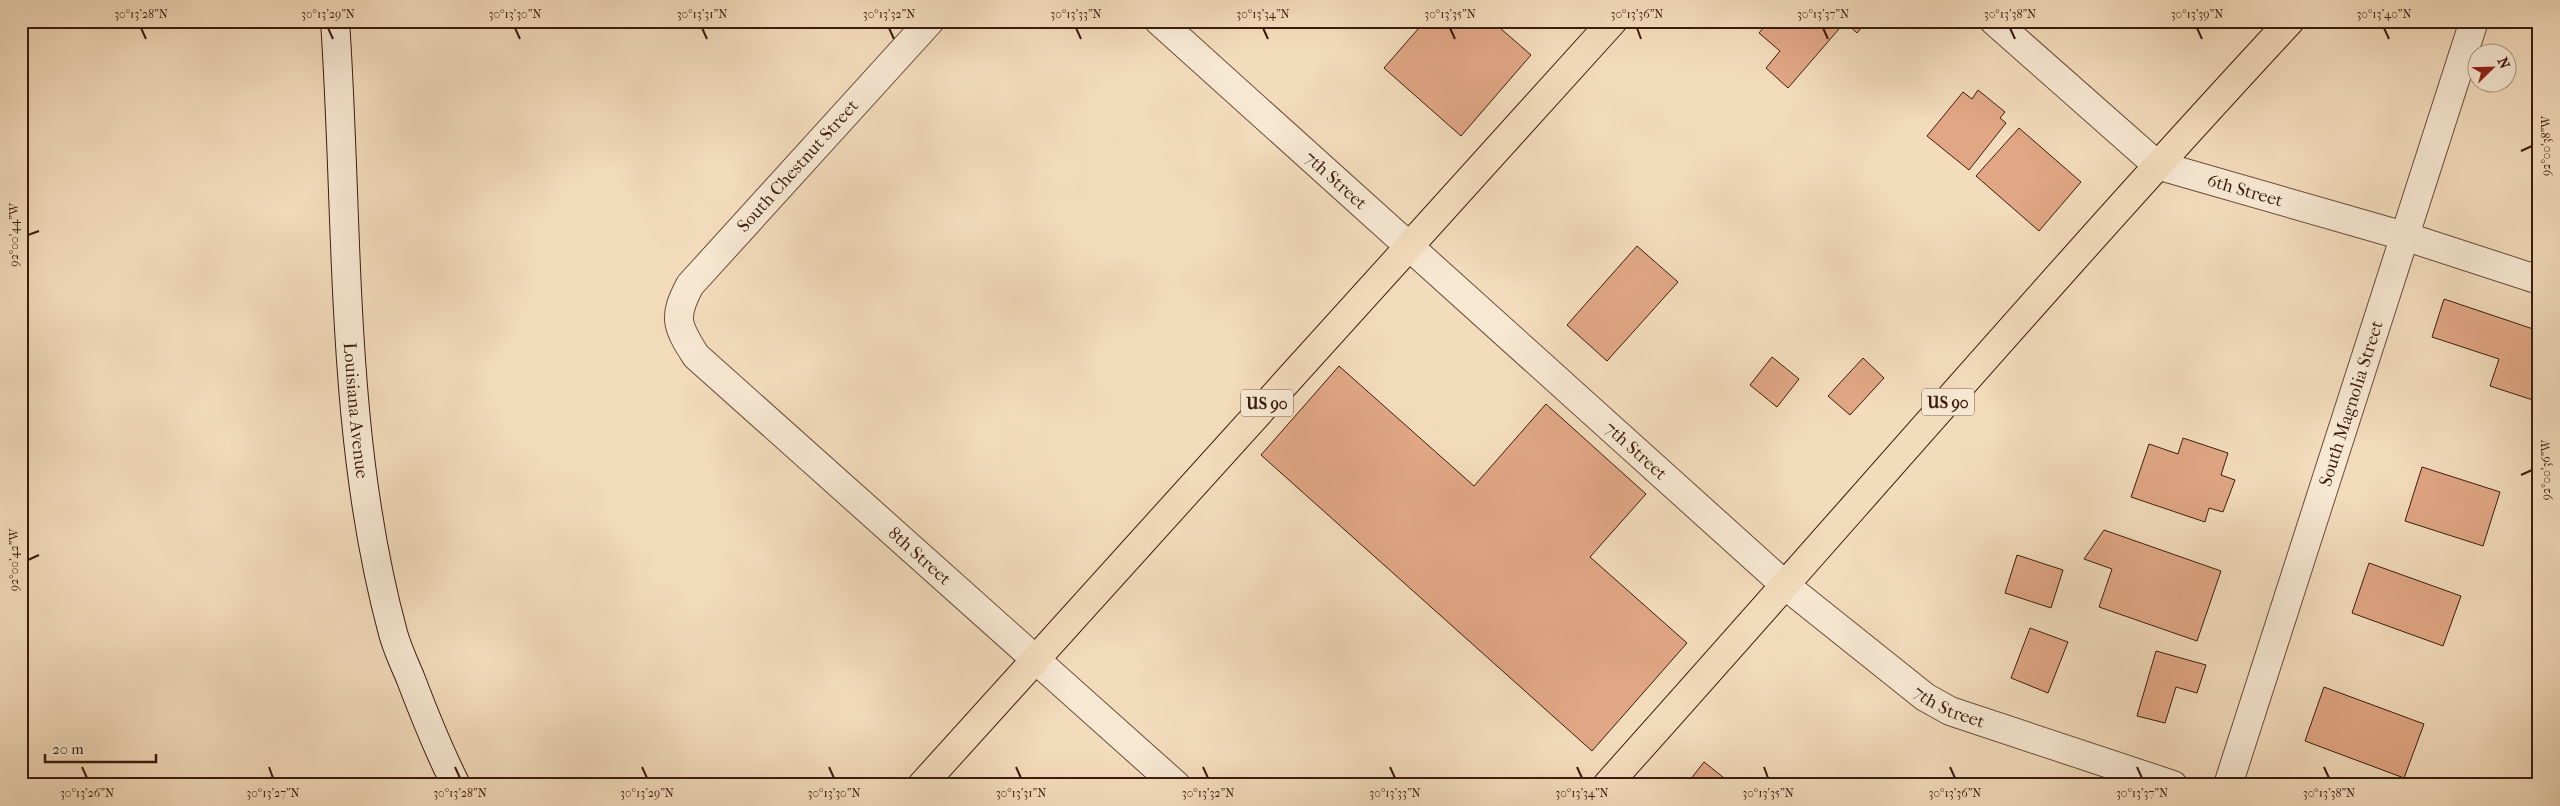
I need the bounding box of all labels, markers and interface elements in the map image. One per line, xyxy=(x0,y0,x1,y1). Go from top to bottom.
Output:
text: 30°13'28"N xyxy=(114,7,168,21)
text: 30°13'29"N xyxy=(301,7,355,21)
text: 30°13'30"N xyxy=(488,7,542,21)
text: 30°13'31"N xyxy=(677,7,727,21)
text: 30°13'32"N xyxy=(863,7,915,21)
text: 30°13'33"N xyxy=(1050,7,1102,21)
text: 30°13'34"N xyxy=(1236,7,1290,21)
text: 30°13'35"N xyxy=(1424,7,1476,21)
text: 30°13'36"N xyxy=(1611,7,1663,21)
text: 30°13'37"N xyxy=(1797,7,1849,21)
text: 30°13'38"N xyxy=(1984,7,2036,21)
text: 30°13'39"N xyxy=(2171,7,2223,21)
text: 30°13'40"N xyxy=(2356,7,2412,21)
north arrow xyxy=(2468,42,2518,92)
text: N xyxy=(2494,55,2514,72)
street label: South Chestnut Street xyxy=(733,95,863,237)
text: 92°00'38"W xyxy=(2539,115,2553,176)
street label: 7th Street xyxy=(1300,147,1372,214)
street label: 6th Street xyxy=(2205,169,2286,211)
text: 92°00'44"W xyxy=(7,202,21,267)
street label: South Magnolia Street xyxy=(2314,317,2388,489)
street label: Louisiana Avenue xyxy=(339,342,373,480)
road number: US 90 xyxy=(1922,388,1974,416)
road number: US 90 xyxy=(1241,389,1293,416)
street label: 7th Street xyxy=(1600,417,1672,485)
text: 92°00'36"W xyxy=(2539,439,2553,500)
street label: 8th Street xyxy=(884,522,956,590)
text: 92°00'42"W xyxy=(7,528,21,591)
street label: 7th Street xyxy=(1909,681,1988,732)
scale bar xyxy=(45,731,156,763)
text: 20 m xyxy=(52,740,84,758)
text: 30°13'26"N xyxy=(60,786,114,800)
text: 30°13'27"N xyxy=(246,786,300,800)
text: 30°13'28"N xyxy=(433,786,487,800)
text: 30°13'29"N xyxy=(620,786,674,800)
text: 30°13'30"N xyxy=(807,786,861,800)
text: 30°13'31"N xyxy=(996,786,1046,800)
text: 30°13'32"N xyxy=(1182,786,1234,800)
text: 30°13'33"N xyxy=(1369,786,1421,800)
text: 30°13'34"N xyxy=(1555,786,1609,800)
text: 30°13'35"N xyxy=(1742,786,1794,800)
text: 30°13'36"N xyxy=(1929,786,1981,800)
text: 30°13'37"N xyxy=(2116,786,2168,800)
text: 30°13'38"N xyxy=(2303,786,2355,800)

